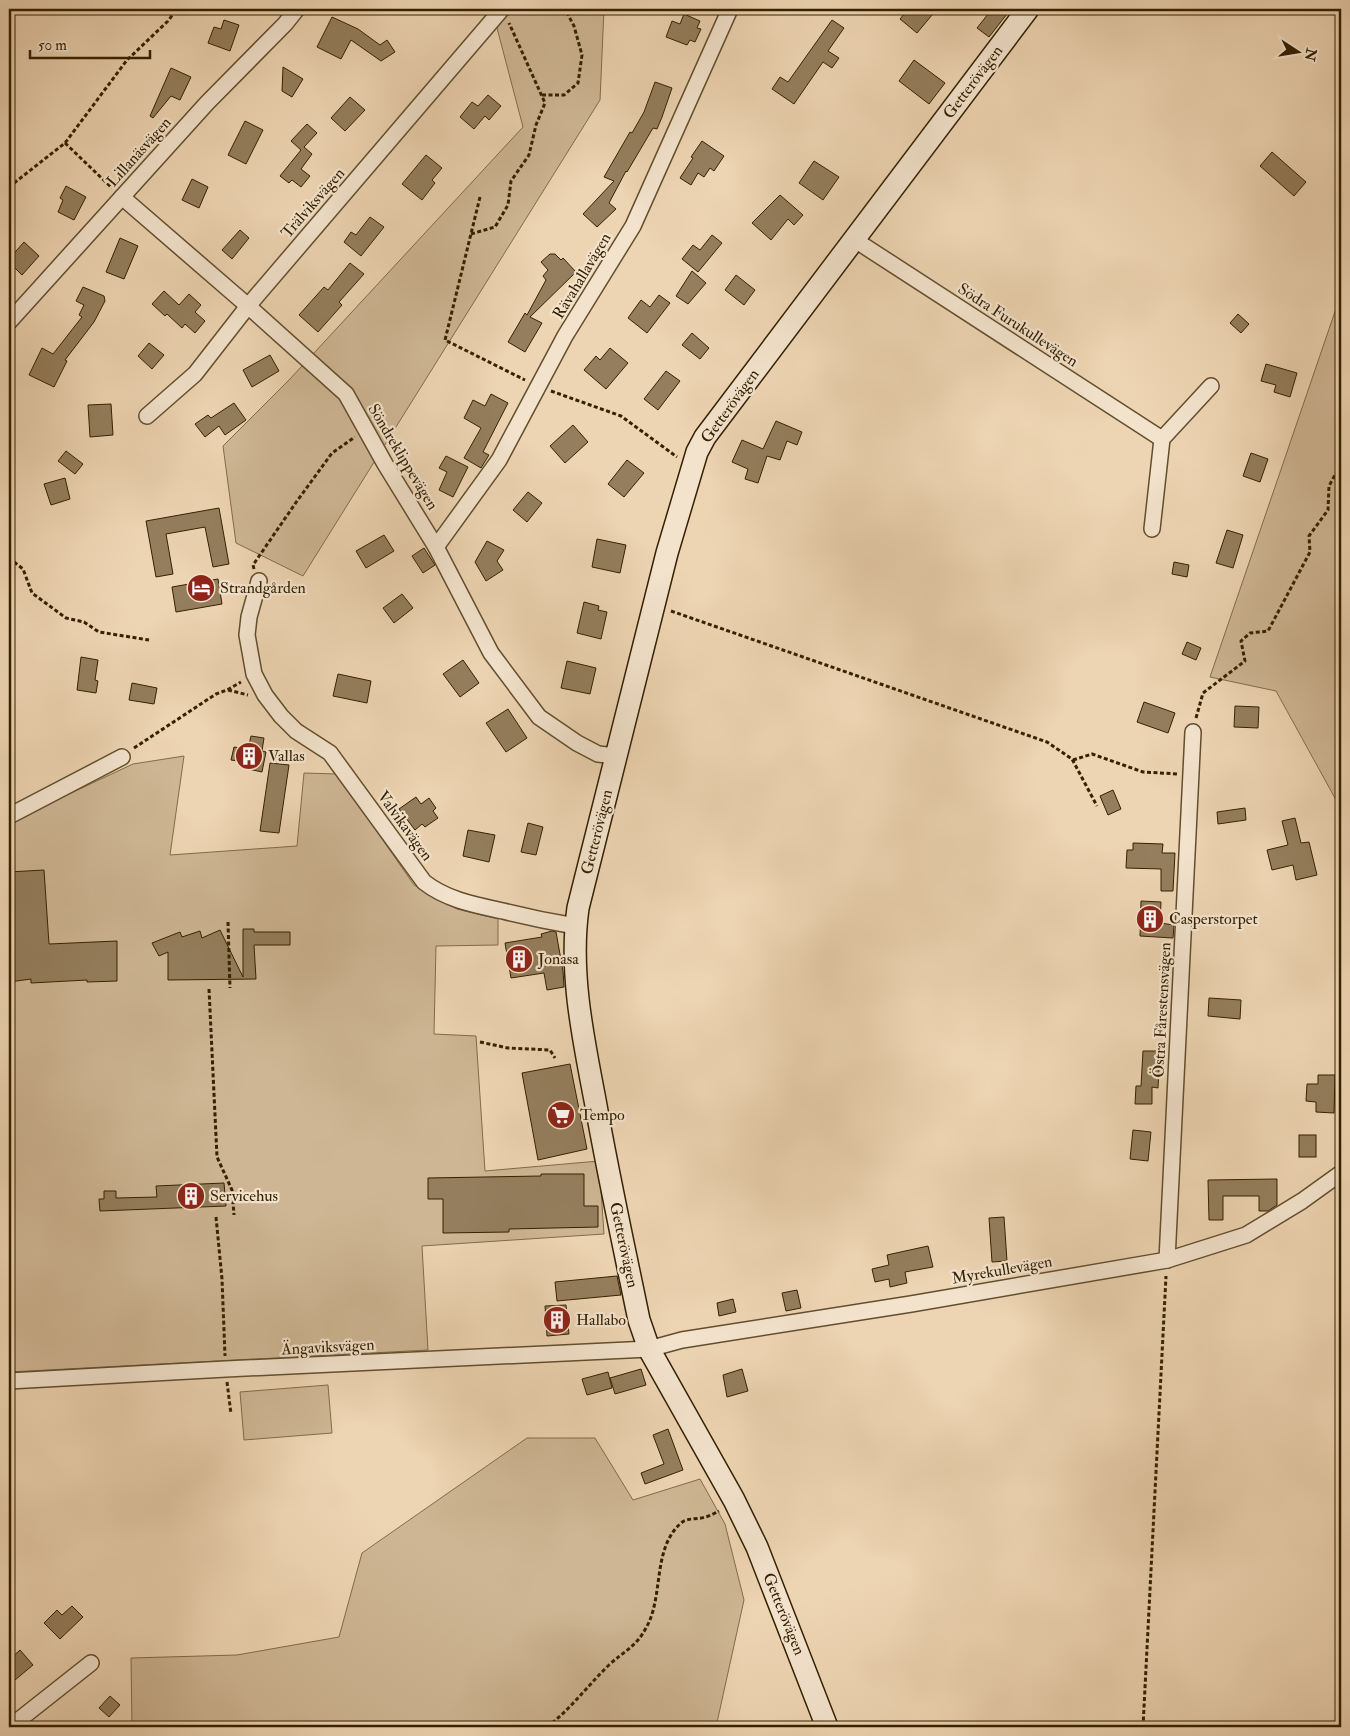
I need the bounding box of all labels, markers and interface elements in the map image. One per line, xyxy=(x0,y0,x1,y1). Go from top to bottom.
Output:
scale bar xyxy=(30,28,150,60)
north arrow xyxy=(1272,28,1322,78)
text: 50 m xyxy=(38,36,67,55)
street label: Getterövägen xyxy=(939,41,1007,123)
text: N xyxy=(1301,46,1320,63)
street label: Lillanäsvägen xyxy=(102,113,176,191)
street label: Trälviksvägen xyxy=(277,164,349,242)
street label: Rävahallavägen xyxy=(548,229,616,323)
street label: Södra Furukullevägen xyxy=(954,279,1082,371)
street label: Getterövägen xyxy=(696,365,764,447)
street label: Söndreklippevägen xyxy=(363,400,443,514)
hotel icon: Strandgården xyxy=(186,573,216,603)
place label: Strandgården xyxy=(220,578,306,598)
building icon: Vallas xyxy=(234,741,264,771)
place label: Vallas xyxy=(268,746,305,766)
street label: Valvikavägen xyxy=(373,787,437,865)
street label: Getterövägen xyxy=(577,787,617,877)
building icon: Casperstorpet xyxy=(1135,904,1165,934)
place label: Casperstorpet xyxy=(1169,909,1258,930)
street label: Östra Fårestensvägen xyxy=(1148,942,1176,1078)
building icon: Jonasa xyxy=(504,944,534,974)
place label: Jonasa xyxy=(537,949,579,970)
supermarket icon: Tempo xyxy=(546,1100,576,1130)
place label: Tempo xyxy=(580,1105,625,1126)
building icon: Servicehus xyxy=(176,1181,206,1211)
place label: Servicehus xyxy=(210,1186,278,1206)
street label: Getterövägen xyxy=(605,1200,643,1290)
street label: Myrekullevägen xyxy=(950,1251,1054,1289)
building icon: Hallabo xyxy=(542,1305,572,1335)
place label: Hallabo xyxy=(576,1310,626,1330)
street label: Ängaviksvägen xyxy=(280,1335,375,1359)
street label: Getterövägen xyxy=(758,1570,810,1658)

